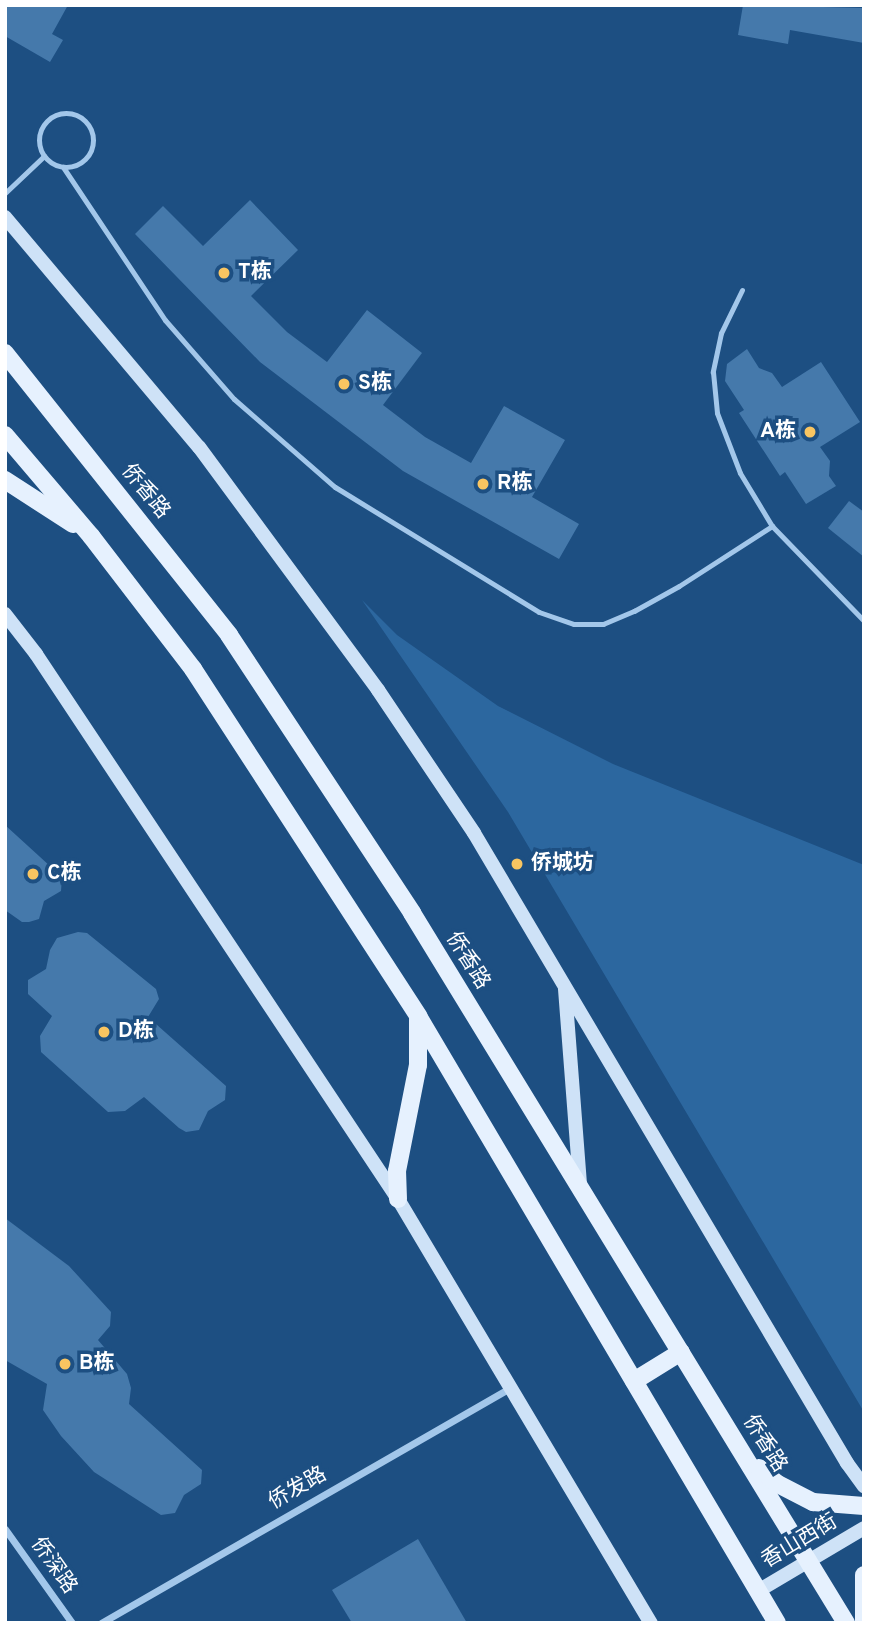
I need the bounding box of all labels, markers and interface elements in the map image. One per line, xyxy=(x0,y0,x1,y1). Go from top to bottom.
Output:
place label: T栋 xyxy=(238,260,272,286)
marker: T栋 xyxy=(216,265,232,281)
place label: S栋 xyxy=(358,371,392,397)
marker: S栋 xyxy=(336,376,352,392)
place label: A栋 xyxy=(760,419,796,445)
marker: A栋 xyxy=(802,424,818,440)
street label: 侨香路 xyxy=(115,460,175,524)
place label: R栋 xyxy=(497,471,532,497)
marker: R栋 xyxy=(475,476,491,492)
place label: 侨城坊 xyxy=(531,851,594,877)
marker: 侨城坊 xyxy=(509,856,525,872)
place label: C栋 xyxy=(47,861,81,887)
marker: C栋 xyxy=(25,866,41,882)
street label: 侨香路 xyxy=(440,928,494,994)
place label: D栋 xyxy=(118,1019,154,1045)
marker: D栋 xyxy=(96,1024,112,1040)
place label: B栋 xyxy=(79,1351,114,1377)
marker: B栋 xyxy=(57,1356,73,1372)
street label: 侨香路 xyxy=(737,1411,791,1477)
street label: 侨发路 xyxy=(264,1462,332,1516)
street label: 香山西街 xyxy=(758,1510,842,1574)
street label: 侨深路 xyxy=(25,1533,81,1599)

